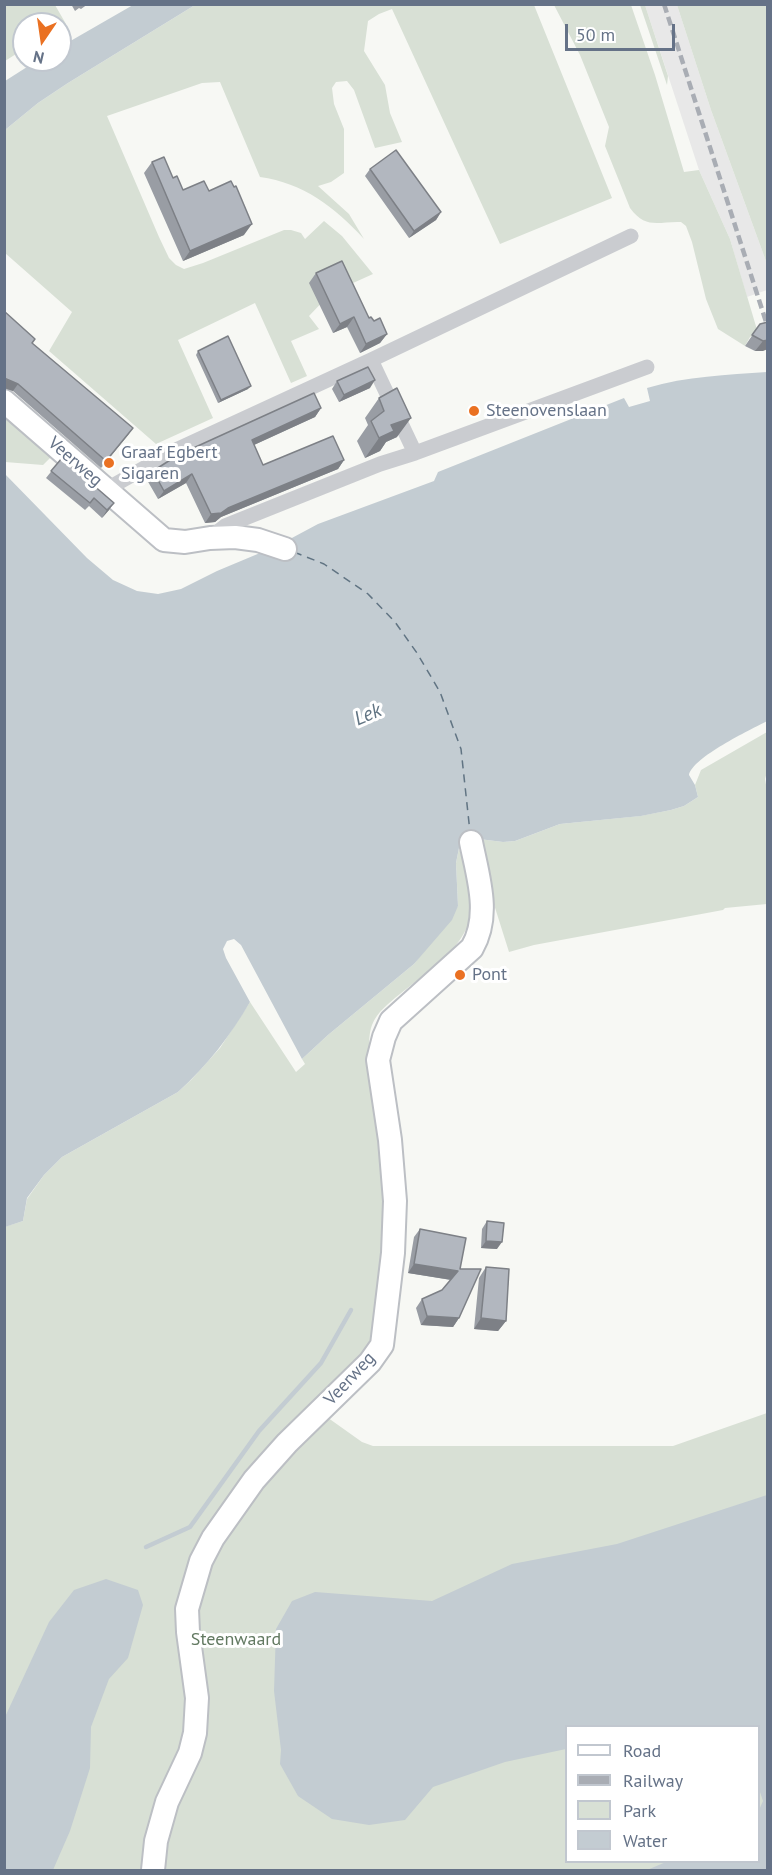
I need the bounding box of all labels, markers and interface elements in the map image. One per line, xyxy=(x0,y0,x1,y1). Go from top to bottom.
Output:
north arrow xyxy=(12,12,72,72)
scale bar xyxy=(568,12,678,50)
text: 50 m xyxy=(576,23,615,46)
text: N xyxy=(31,47,46,69)
place label: Steenovenslaan xyxy=(486,400,607,422)
marker: Steenovenslaan xyxy=(467,404,481,418)
street label: Veerweg xyxy=(43,433,107,491)
place label: Graaf Egbert Sigaren xyxy=(121,442,217,484)
marker: Graaf Egbert Sigaren xyxy=(102,456,116,470)
water label: Lek xyxy=(351,699,385,731)
place label: Pont xyxy=(472,964,507,986)
marker: Pont xyxy=(453,968,467,982)
street label: Veerweg xyxy=(320,1348,380,1410)
park label: Steenwaard xyxy=(191,1629,281,1651)
legend xyxy=(565,1725,760,1863)
text: Road xyxy=(623,1739,661,1762)
text: Railway xyxy=(623,1769,683,1792)
text: Park xyxy=(623,1799,656,1822)
text: Water xyxy=(623,1829,667,1852)

